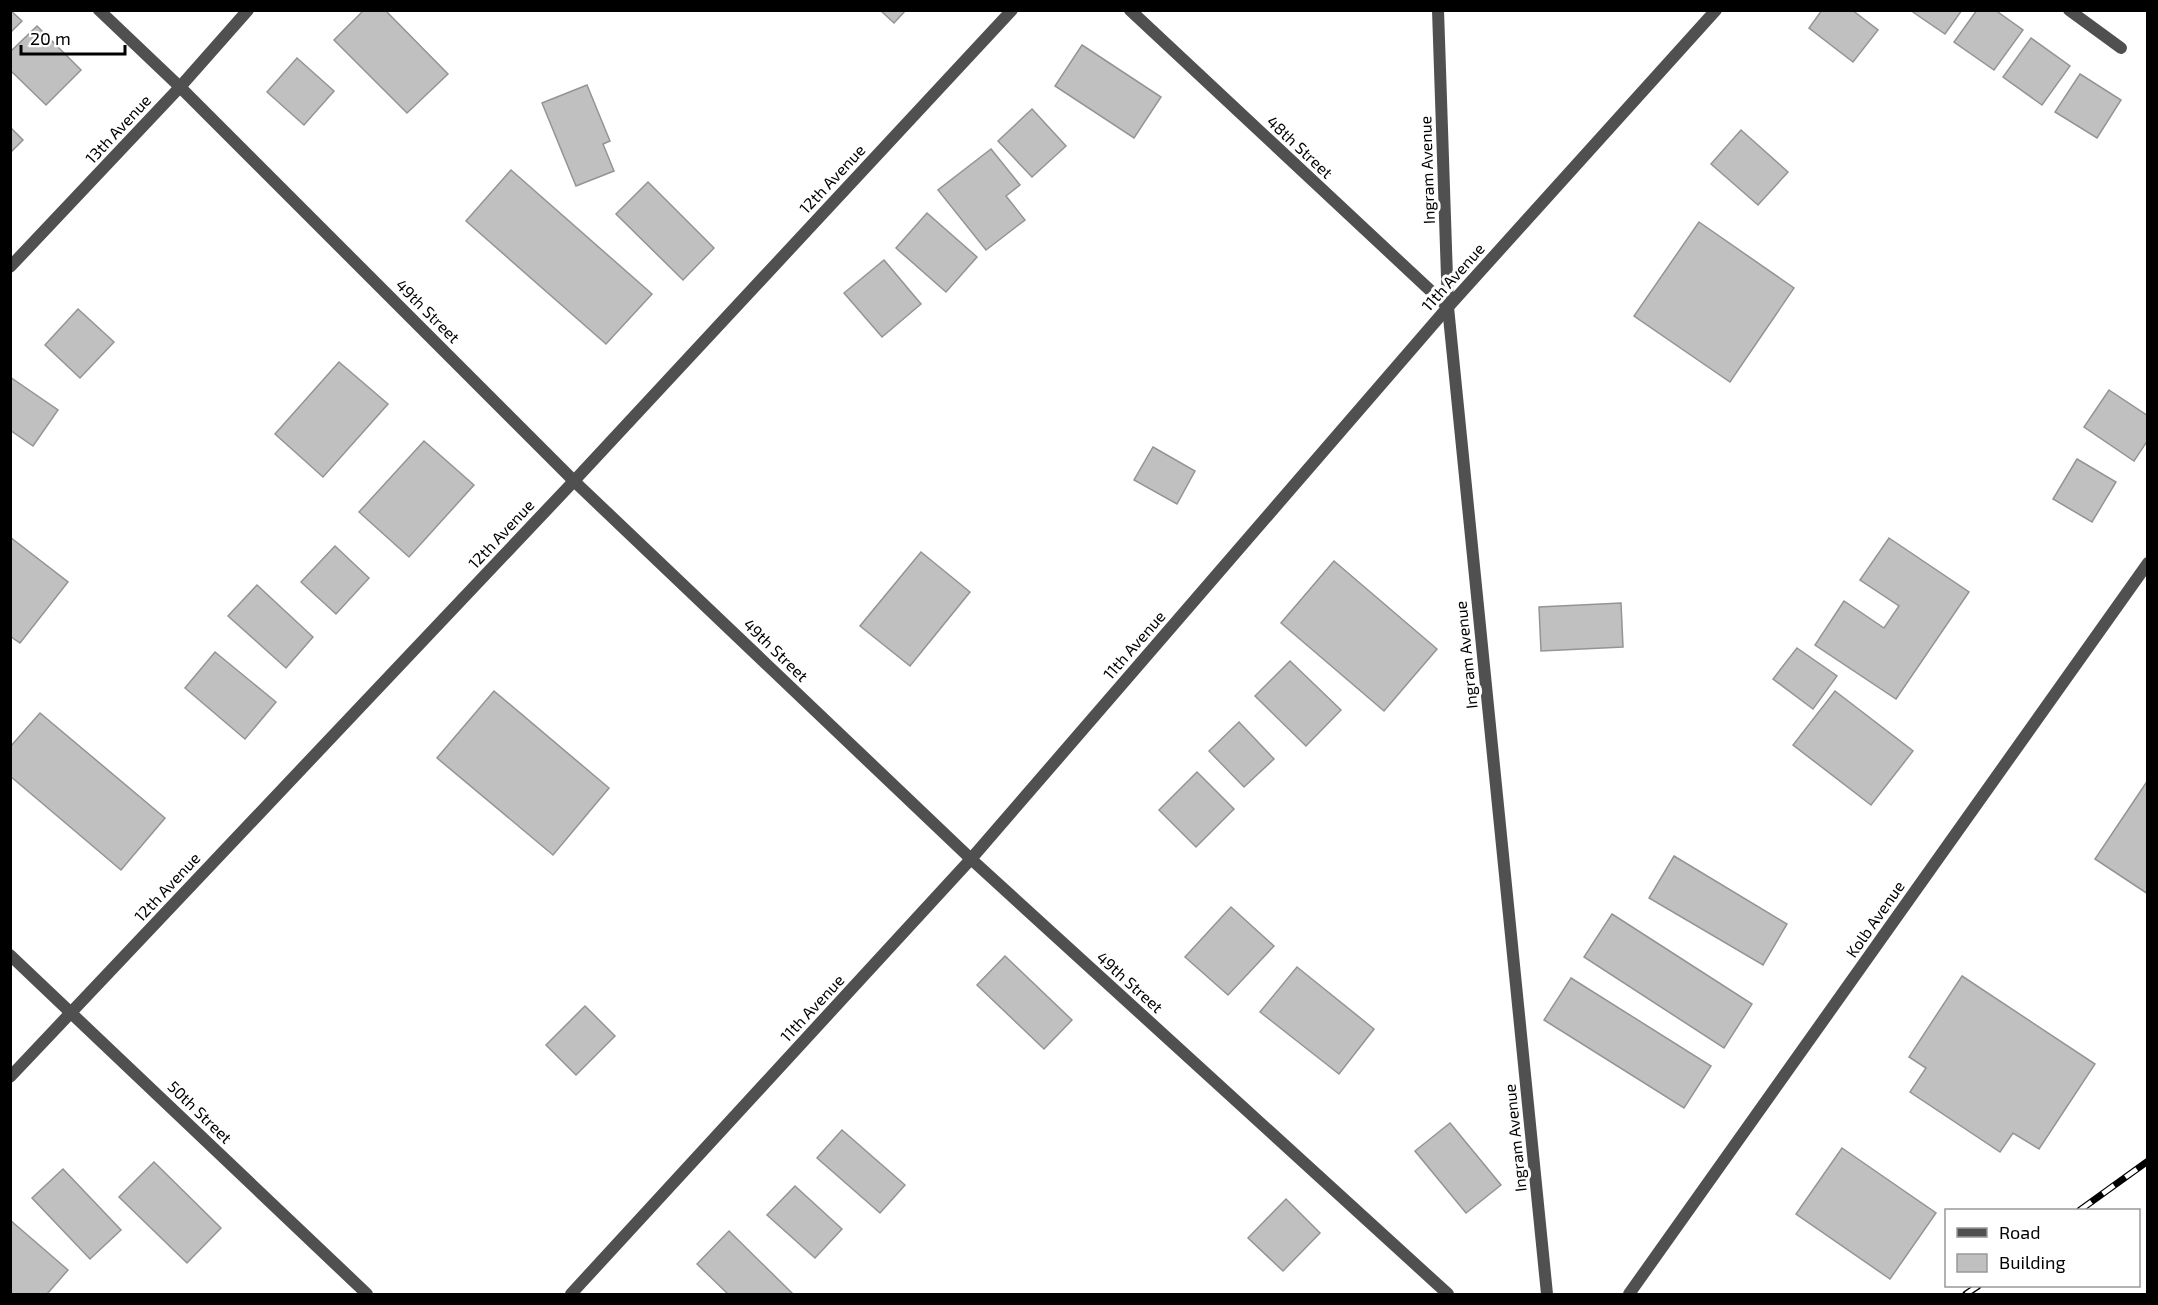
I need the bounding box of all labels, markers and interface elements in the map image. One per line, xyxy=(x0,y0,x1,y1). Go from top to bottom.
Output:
scale bar xyxy=(21,18,124,56)
text: 20 m xyxy=(30,27,71,49)
street label: 13th Avenue xyxy=(81,90,154,167)
street label: 48th Street xyxy=(1264,111,1337,182)
street label: Ingram Avenue xyxy=(1415,116,1438,225)
street label: 12th Avenue xyxy=(795,140,868,217)
street label: 11th Avenue xyxy=(1417,239,1488,315)
street label: 49th Street xyxy=(392,275,464,347)
street label: 12th Avenue xyxy=(464,495,537,572)
street label: Ingram Avenue xyxy=(1450,600,1481,710)
street label: 11th Avenue xyxy=(1099,606,1169,683)
street label: 49th Street xyxy=(740,614,813,685)
street label: 12th Avenue xyxy=(130,848,203,925)
street label: Kolb Avenue xyxy=(1841,877,1908,961)
street label: 49th Street xyxy=(1093,947,1167,1016)
street label: 11th Avenue xyxy=(776,970,848,1045)
street label: 50th Street xyxy=(164,1076,236,1147)
street label: Ingram Avenue xyxy=(1499,1083,1530,1193)
legend xyxy=(1945,1209,2140,1287)
text: Road xyxy=(1999,1221,2040,1243)
text: Building xyxy=(1999,1251,2066,1273)

